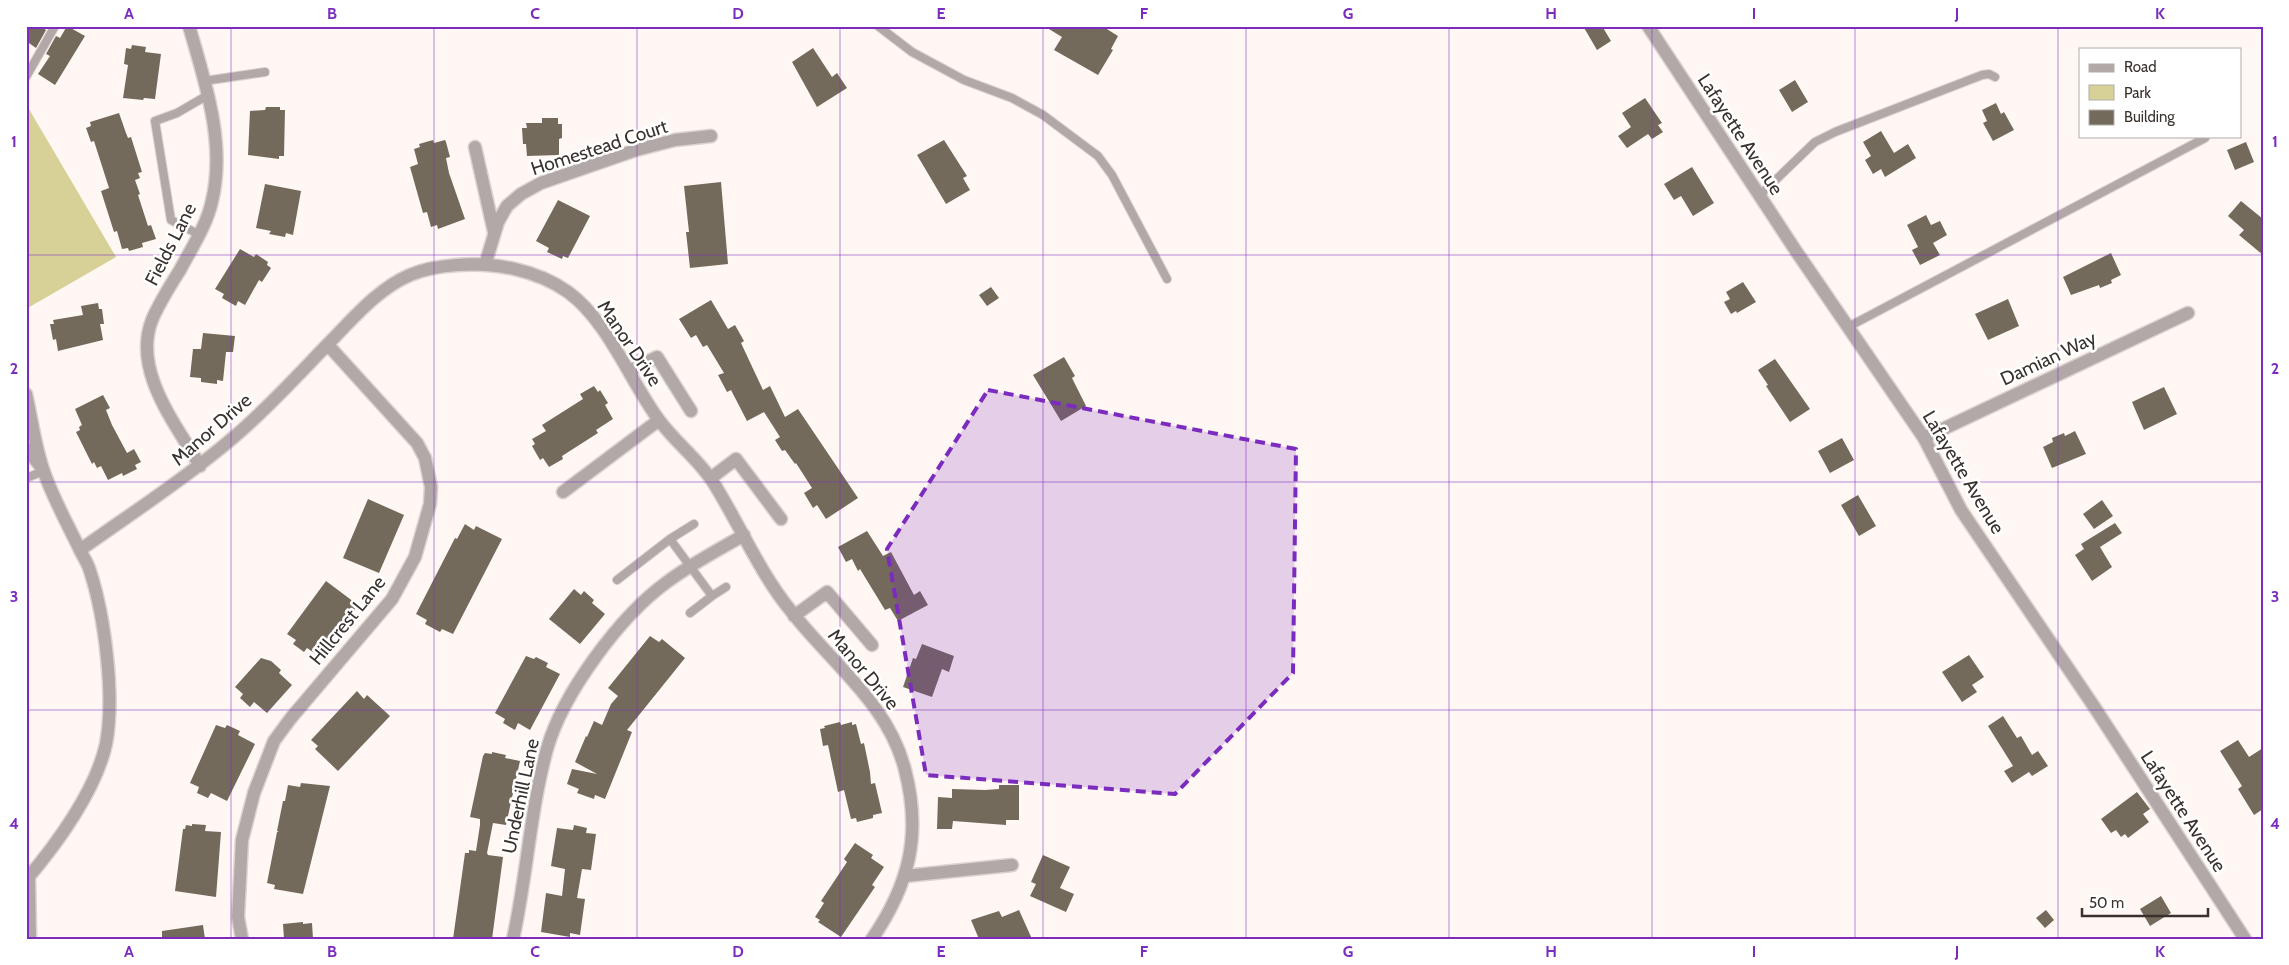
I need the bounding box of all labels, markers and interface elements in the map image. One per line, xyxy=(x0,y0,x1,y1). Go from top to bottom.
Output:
text: A xyxy=(124,4,134,23)
text: B xyxy=(327,4,337,23)
text: C xyxy=(530,4,540,23)
text: D xyxy=(732,4,744,23)
text: E xyxy=(936,4,946,23)
text: F xyxy=(1140,4,1149,23)
text: G xyxy=(1343,4,1353,23)
text: H xyxy=(1545,4,1557,23)
text: I xyxy=(1752,4,1756,23)
text: J xyxy=(1954,4,1959,23)
text: K xyxy=(2155,4,2165,23)
legend xyxy=(2079,48,2242,138)
text: Road xyxy=(2124,58,2157,76)
street label: Lafayette Avenue xyxy=(1693,69,1788,199)
text: Park xyxy=(2124,84,2151,102)
text: Building xyxy=(2124,108,2175,126)
street label: Homestead Court xyxy=(528,114,671,180)
text: 1 xyxy=(11,132,17,151)
text: 1 xyxy=(2272,132,2278,151)
street label: Fields Lane xyxy=(140,199,201,289)
street label: Manor Drive xyxy=(593,296,667,391)
street label: Damian Way xyxy=(1997,326,2100,391)
text: 2 xyxy=(10,359,18,378)
text: 2 xyxy=(2271,359,2279,378)
street label: Manor Drive xyxy=(167,388,256,470)
street label: Lafayette Avenue xyxy=(1918,407,2010,538)
street label: Hillcrest Lane xyxy=(305,571,390,669)
text: 3 xyxy=(10,587,18,606)
text: 3 xyxy=(2271,587,2279,606)
street label: Manor Drive xyxy=(823,624,904,715)
street label: Underhill Lane xyxy=(497,736,544,856)
street label: Lafayette Avenue xyxy=(2136,746,2231,876)
text: 4 xyxy=(9,814,19,833)
text: 4 xyxy=(2270,814,2280,833)
scale bar xyxy=(2082,885,2208,917)
text: 50 m xyxy=(2089,894,2124,912)
text: A xyxy=(124,942,134,961)
text: B xyxy=(327,942,337,961)
text: C xyxy=(530,942,540,961)
text: D xyxy=(732,942,744,961)
text: E xyxy=(936,942,946,961)
text: F xyxy=(1140,942,1149,961)
text: G xyxy=(1343,942,1353,961)
text: H xyxy=(1545,942,1557,961)
text: I xyxy=(1752,942,1756,961)
text: J xyxy=(1954,942,1959,961)
text: K xyxy=(2155,942,2165,961)

